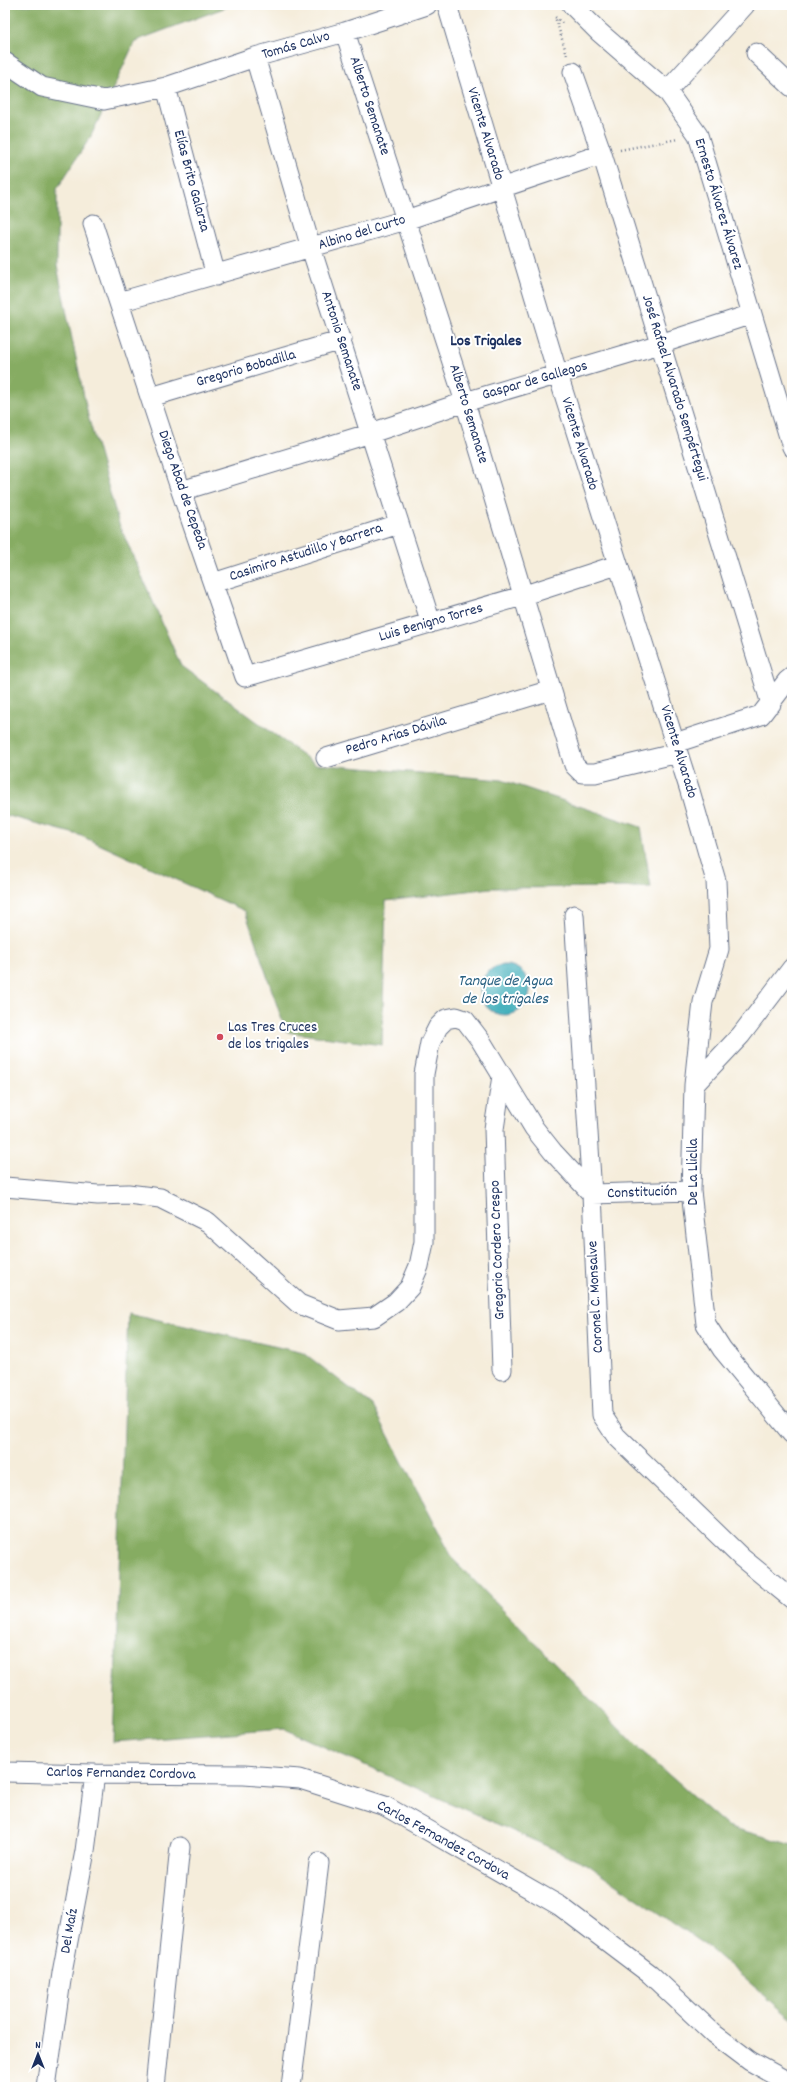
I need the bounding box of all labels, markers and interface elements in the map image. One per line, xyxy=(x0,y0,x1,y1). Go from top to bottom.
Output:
street label: Tomás Calvo xyxy=(259,26,333,66)
street label: Alberto Semanate xyxy=(343,54,395,159)
street label: Vicente Alvarado xyxy=(460,85,510,184)
street label: Elías Brito Galarza xyxy=(167,128,215,235)
street label: Ernesto Álvarez Álvarez xyxy=(688,136,749,273)
street label: Albino del Curto xyxy=(316,209,409,257)
street label: Antonio Semanate xyxy=(315,288,368,394)
street label: José Rafael Alvarado Sempértegui xyxy=(635,292,713,484)
district label: Los Trigales xyxy=(450,330,522,353)
street label: Gregorio Bobadilla xyxy=(194,344,299,394)
street label: Gaspar de Gallegos xyxy=(480,355,590,407)
street label: Alberto Semanate xyxy=(442,362,494,467)
street label: Vicente Alvarado xyxy=(554,395,604,494)
street label: Diego Abad de Cepeda xyxy=(151,428,213,553)
street label: Casimiro Astudillo y Barrera xyxy=(227,518,386,588)
street label: Luis Benigno Torres xyxy=(376,598,486,648)
street label: Vicente Alvarado xyxy=(653,703,703,802)
street label: Pedro Arias Dávila xyxy=(343,710,450,762)
water label: Tanque de Agua de los trigales xyxy=(458,970,554,1011)
place label: Las Tres Cruces de los trigales xyxy=(228,1017,317,1056)
marker: Las Tres Cruces de los trigales xyxy=(215,1032,225,1042)
street label: De La Lliclla xyxy=(683,1138,705,1206)
street label: Gregorio Cordero Crespo xyxy=(485,1179,511,1320)
street label: Constitución xyxy=(607,1181,677,1205)
street label: Coronel C. Monsalve xyxy=(582,1240,610,1354)
street label: Carlos Fernandez Cordova xyxy=(46,1762,197,1786)
street label: Carlos Fernandez Cordova xyxy=(372,1795,514,1887)
street label: Del Maíz xyxy=(55,1906,85,1955)
north arrow xyxy=(18,2034,58,2074)
text: N xyxy=(35,2038,41,2054)

